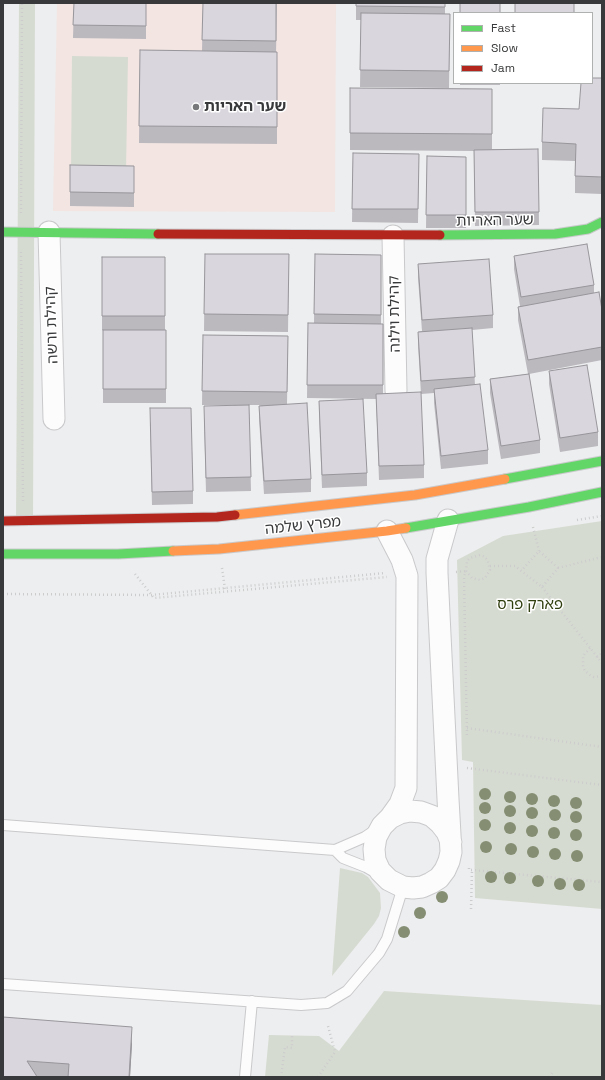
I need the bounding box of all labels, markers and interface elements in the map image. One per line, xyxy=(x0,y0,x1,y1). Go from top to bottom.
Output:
legend xyxy=(453,12,593,84)
text: Fast xyxy=(491,20,516,36)
text: Slow xyxy=(491,40,518,56)
text: Jam xyxy=(491,60,515,76)
place label: שער האריות xyxy=(204,98,286,116)
marker: שער האריות xyxy=(191,102,201,112)
street label: שער האריות xyxy=(456,211,534,231)
street label: קהילת וילנה xyxy=(385,275,405,353)
street label: קהילת ורשה xyxy=(42,286,62,364)
street label: מפרץ שלמה xyxy=(264,513,342,539)
park label: פארק פרס xyxy=(497,596,563,614)

